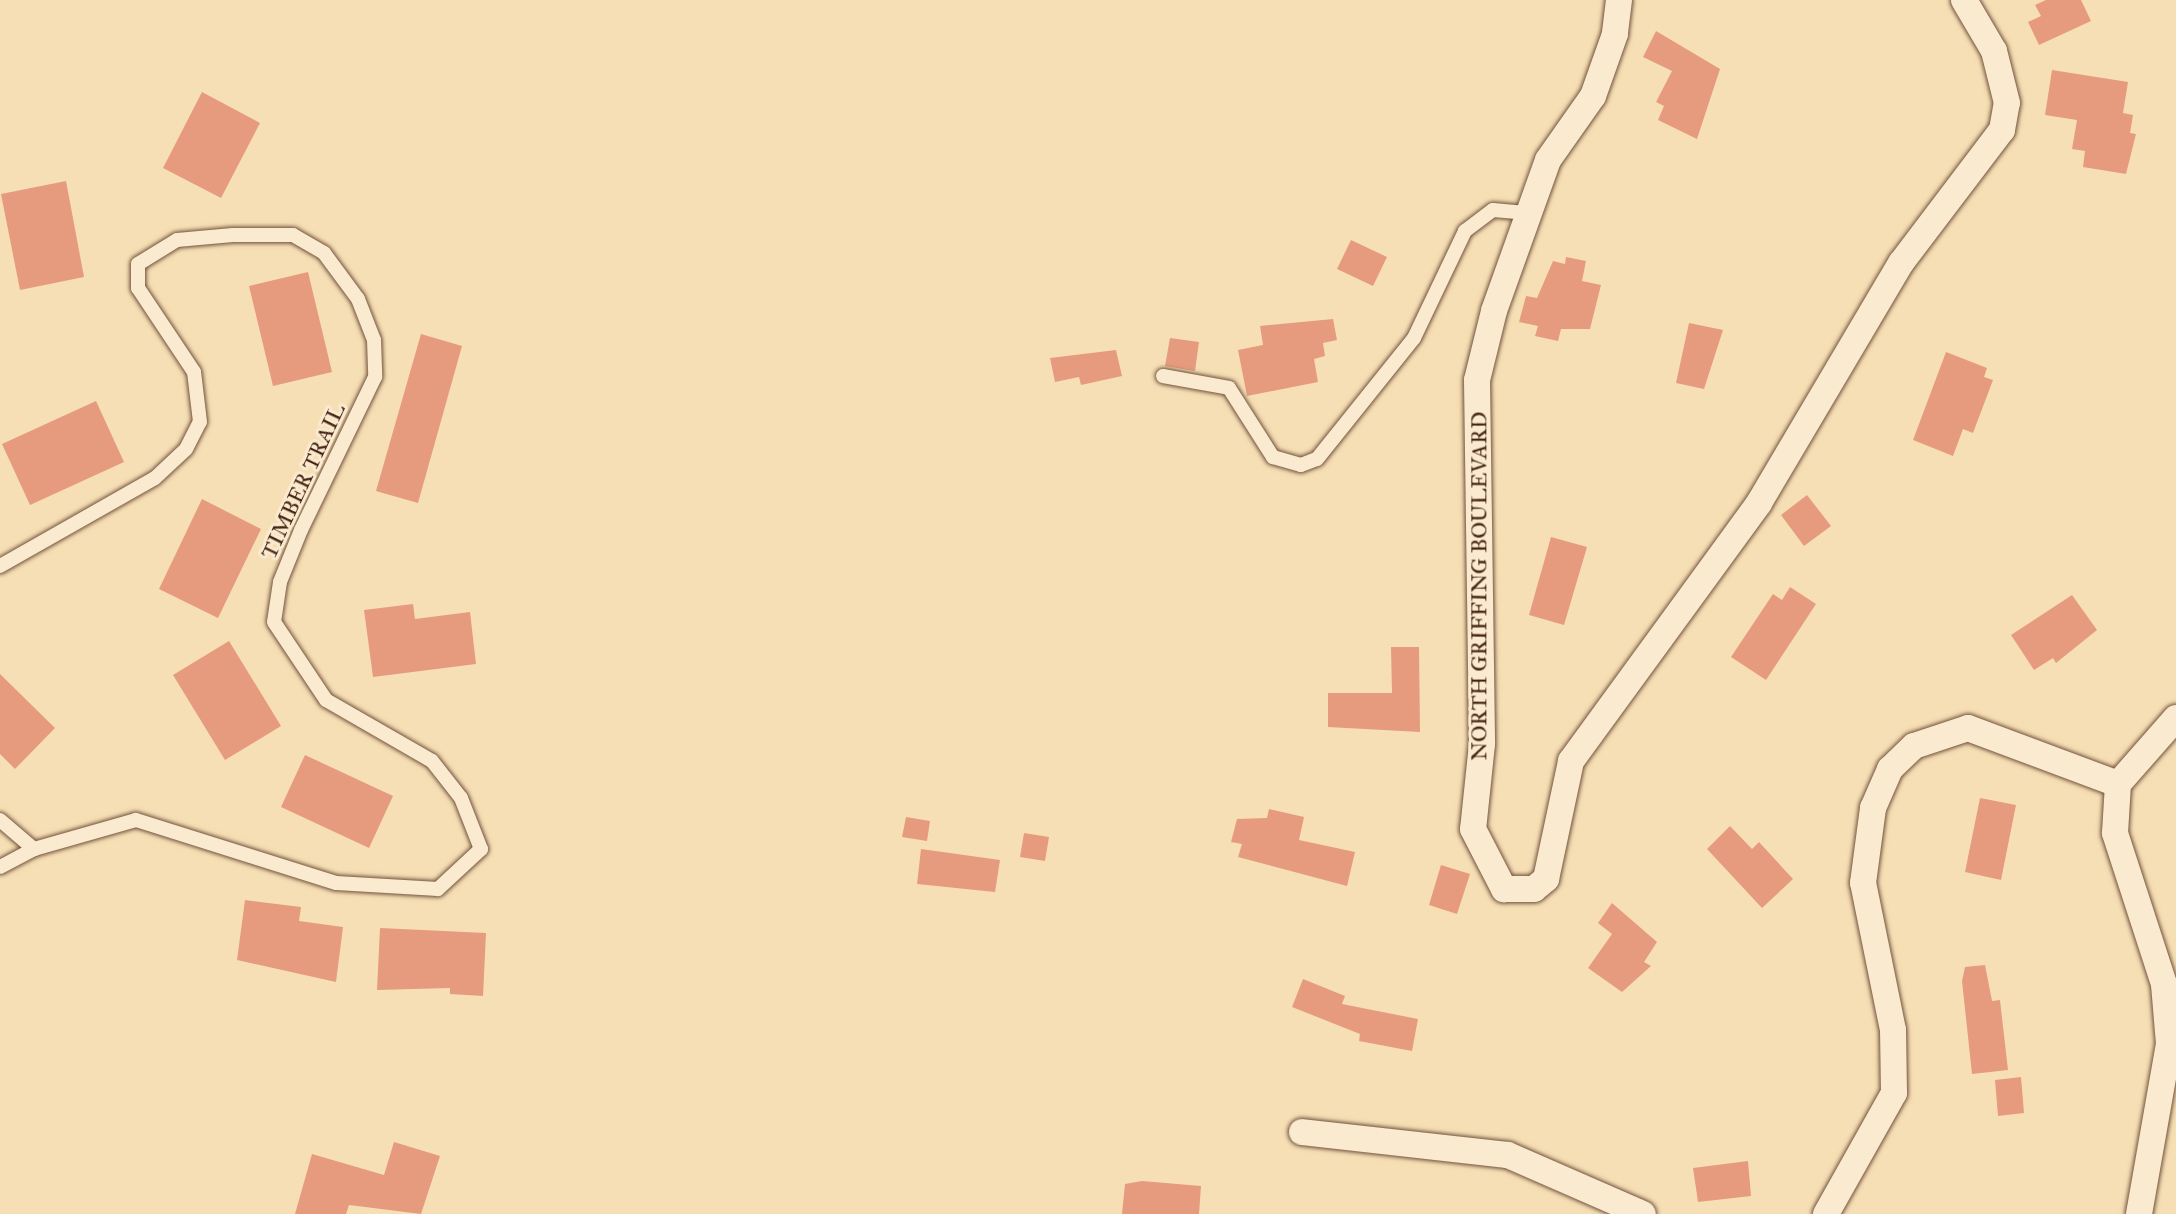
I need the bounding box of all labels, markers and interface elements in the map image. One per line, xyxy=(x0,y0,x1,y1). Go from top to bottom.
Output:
street label: TIMBER TRAIL xyxy=(255,399,351,563)
street label: NORTH GRIFFING BOULEVARD xyxy=(1466,411,1492,761)

